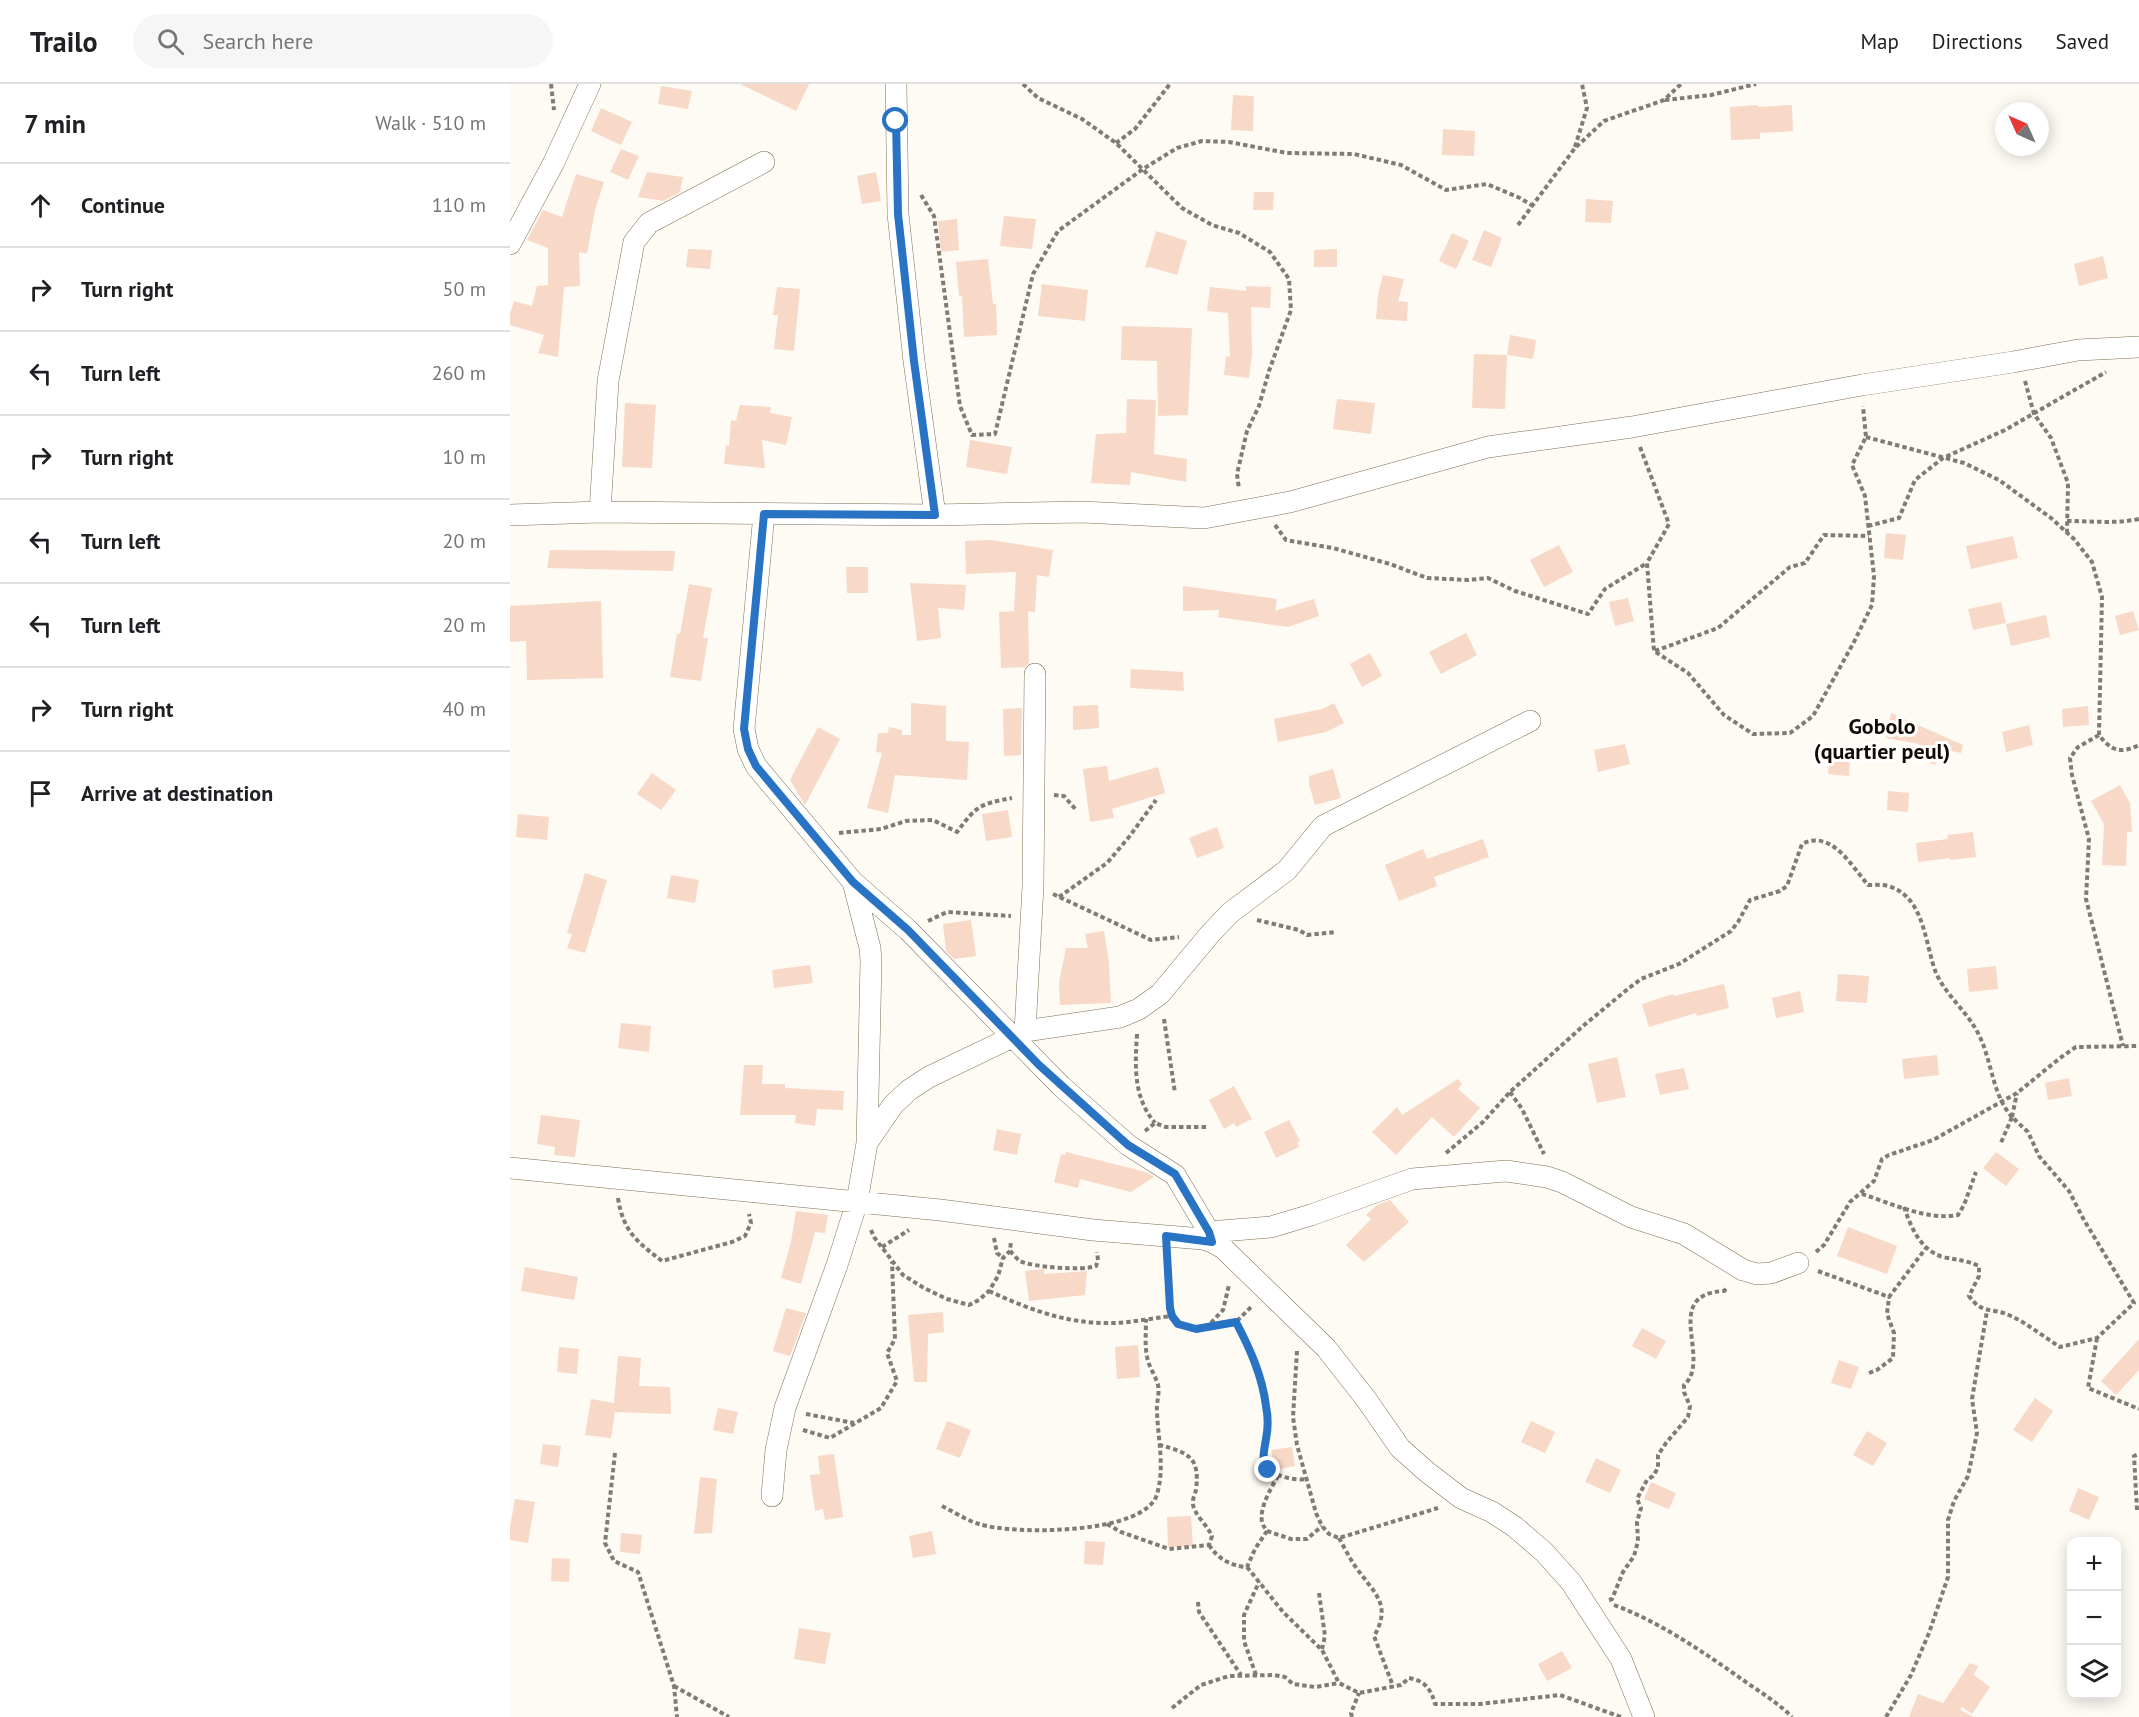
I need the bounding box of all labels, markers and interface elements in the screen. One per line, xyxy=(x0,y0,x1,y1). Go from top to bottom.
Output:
search box xyxy=(133,14,553,68)
text: Trailo xyxy=(30,23,97,60)
icon: search xyxy=(154,25,187,58)
text: Search here xyxy=(202,27,313,55)
text: Map xyxy=(1860,28,1899,55)
text: Directions xyxy=(1932,28,2023,55)
text: Saved xyxy=(2056,28,2109,55)
north arrow xyxy=(1995,102,2049,156)
text: 7 min xyxy=(24,107,86,140)
route start xyxy=(882,107,908,133)
text: Walk · 510 m xyxy=(375,110,486,136)
icon: ahead xyxy=(24,189,57,222)
text: Continue xyxy=(81,191,165,219)
text: 110 m xyxy=(432,192,486,218)
icon: right xyxy=(24,273,57,306)
text: Turn right xyxy=(81,275,173,303)
text: 50 m xyxy=(443,276,486,302)
icon: left xyxy=(24,357,57,390)
text: Turn left xyxy=(81,359,161,387)
text: 260 m xyxy=(432,360,486,386)
icon: right xyxy=(24,441,57,474)
text: Turn right xyxy=(81,443,173,471)
text: 10 m xyxy=(443,444,486,470)
icon: left xyxy=(24,525,57,558)
text: Turn left xyxy=(81,527,161,555)
text: 20 m xyxy=(443,528,486,554)
icon: left xyxy=(24,609,57,642)
text: Turn left xyxy=(81,611,161,639)
text: 20 m xyxy=(443,612,486,638)
icon: right xyxy=(24,693,57,726)
text: Turn right xyxy=(81,695,173,723)
text: 40 m xyxy=(443,696,486,722)
district label: Gobolo (quartier peul) xyxy=(1814,712,1950,765)
icon: arrive xyxy=(24,777,57,810)
text: Arrive at destination xyxy=(81,779,273,807)
route end xyxy=(1254,1456,1280,1482)
map controls xyxy=(2067,1537,2121,1699)
button: + xyxy=(2067,1537,2121,1591)
button: − xyxy=(2067,1591,2121,1645)
button: layers xyxy=(2067,1645,2121,1699)

